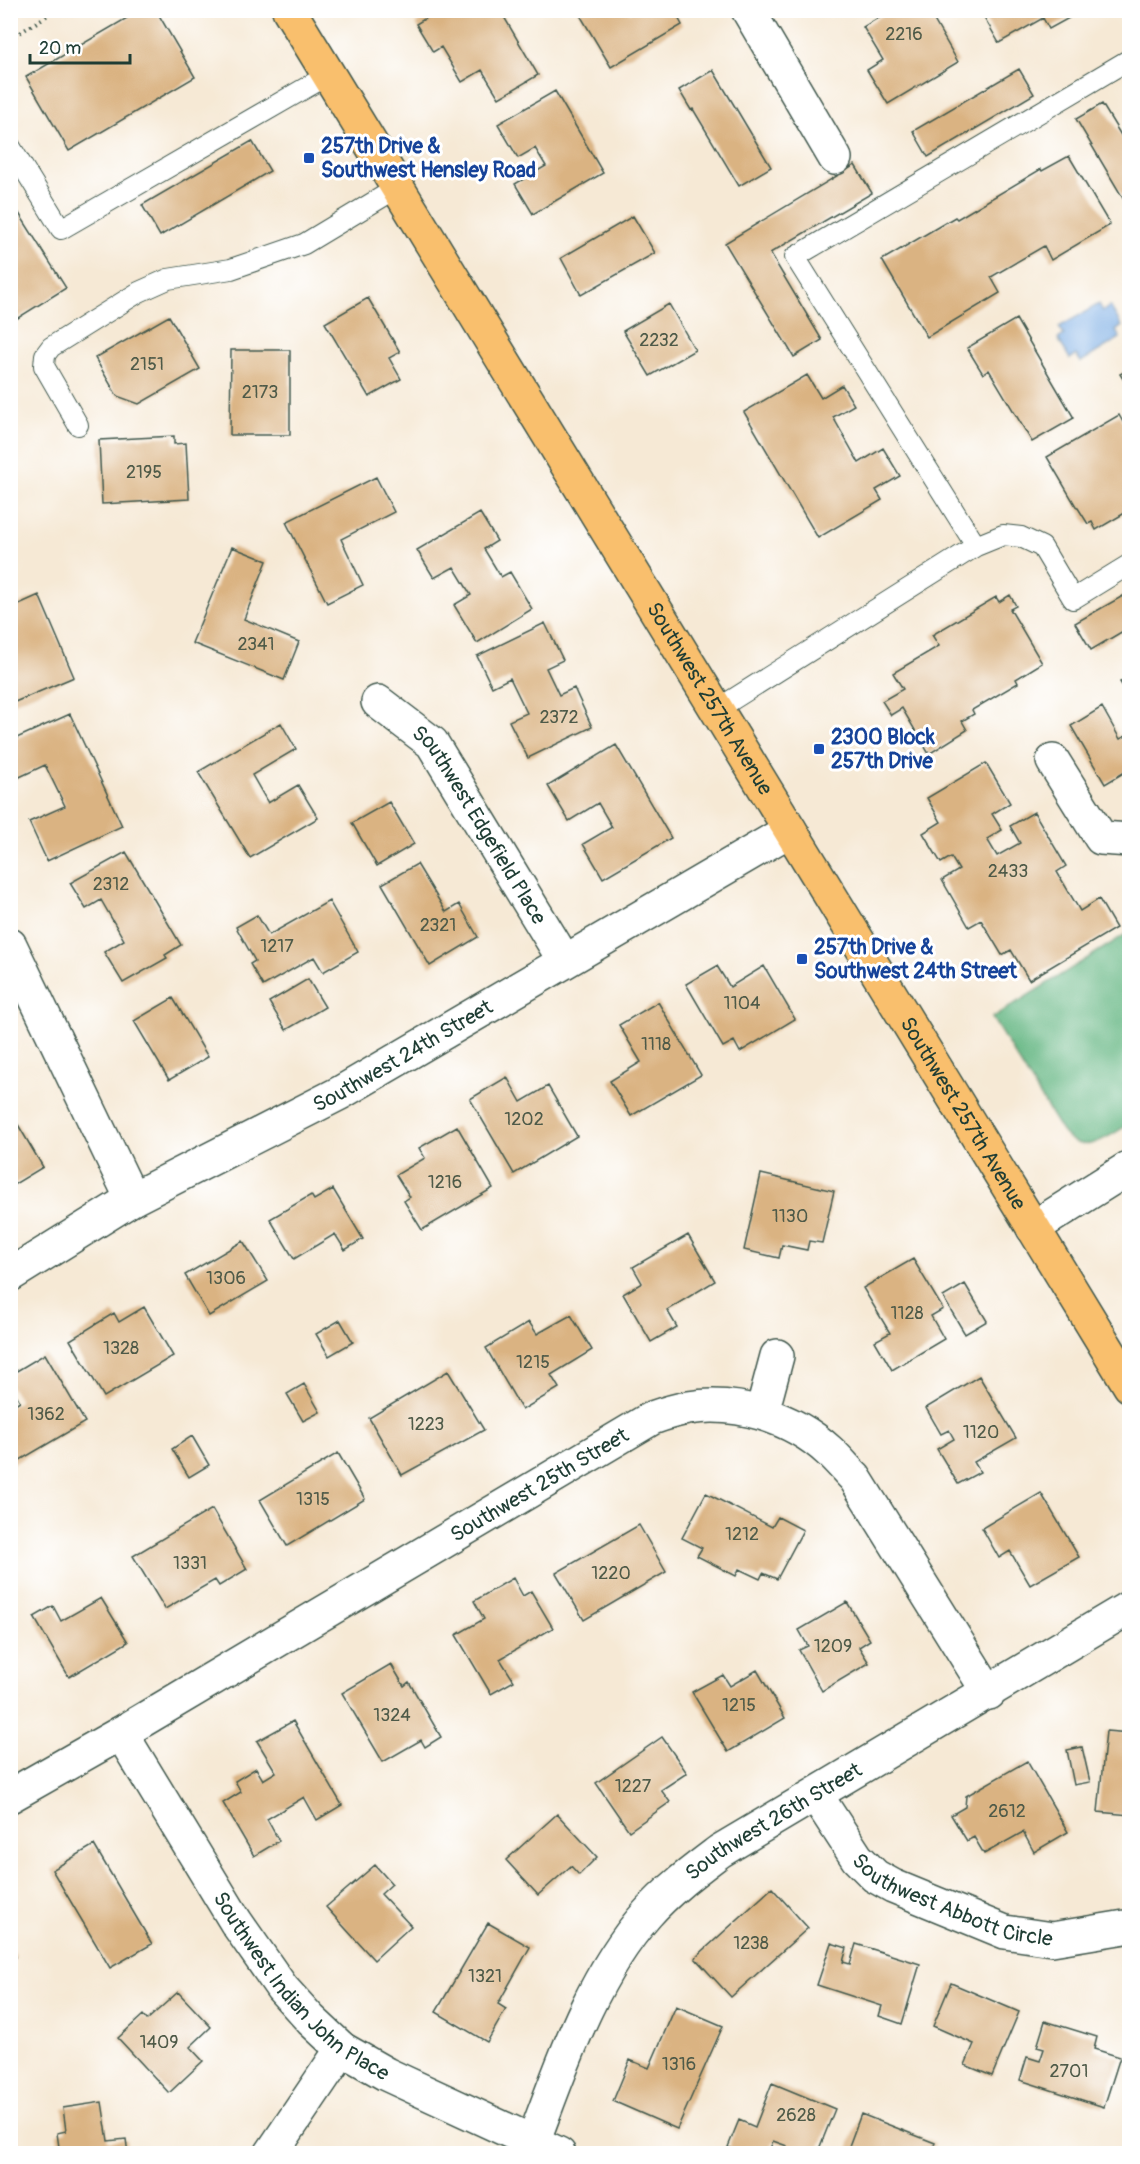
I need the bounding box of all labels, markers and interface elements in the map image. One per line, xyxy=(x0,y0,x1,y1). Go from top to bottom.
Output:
house number: 2216 xyxy=(885,23,923,46)
scale bar xyxy=(30,27,130,65)
text: 20 m xyxy=(39,37,81,60)
place label: 257th Drive & Southwest Hensley Road xyxy=(321,133,536,184)
marker: 257th Drive & Southwest Hensley Road xyxy=(302,151,316,165)
house number: 2232 xyxy=(639,329,679,352)
house number: 2151 xyxy=(130,353,164,376)
house number: 2173 xyxy=(242,381,278,404)
house number: 2195 xyxy=(126,461,162,484)
street label: Southwest 257th Avenue xyxy=(641,597,779,801)
house number: 2341 xyxy=(237,633,275,656)
house number: 2372 xyxy=(539,706,579,729)
street label: Southwest Edgefield Place xyxy=(407,719,553,930)
place label: 2300 Block 257th Drive xyxy=(831,724,935,775)
marker: 2300 Block 257th Drive xyxy=(812,742,826,756)
house number: 2433 xyxy=(988,860,1028,883)
house number: 2312 xyxy=(93,873,129,896)
house number: 2321 xyxy=(420,914,456,937)
place label: 257th Drive & Southwest 24th Street xyxy=(814,934,1018,985)
house number: 1217 xyxy=(260,935,294,958)
marker: 257th Drive & Southwest 24th Street xyxy=(795,952,809,966)
house number: 1104 xyxy=(724,992,761,1015)
street label: Southwest 24th Street xyxy=(308,993,498,1118)
street label: Southwest 257th Avenue xyxy=(894,1012,1033,1215)
house number: 1118 xyxy=(641,1033,671,1056)
house number: 1202 xyxy=(504,1108,544,1131)
house number: 1216 xyxy=(428,1171,462,1194)
house number: 1130 xyxy=(772,1205,808,1228)
house number: 1306 xyxy=(206,1267,246,1290)
house number: 1128 xyxy=(890,1302,924,1325)
house number: 1328 xyxy=(103,1337,139,1360)
house number: 1215 xyxy=(516,1351,550,1374)
house number: 1362 xyxy=(27,1403,65,1426)
house number: 1223 xyxy=(408,1413,444,1436)
street label: Southwest 25th Street xyxy=(445,1421,634,1548)
house number: 1120 xyxy=(963,1421,999,1444)
house number: 1315 xyxy=(296,1488,330,1511)
house number: 1212 xyxy=(725,1523,759,1546)
house number: 1331 xyxy=(173,1552,207,1575)
house number: 1220 xyxy=(591,1562,631,1585)
house number: 1209 xyxy=(814,1635,852,1658)
house number: 1215 xyxy=(722,1694,756,1717)
house number: 1324 xyxy=(373,1704,411,1727)
street label: Southwest 26th Street xyxy=(680,1756,867,1886)
house number: 1227 xyxy=(615,1775,652,1798)
house number: 2612 xyxy=(988,1800,1026,1823)
street label: Southwest Abbott Circle xyxy=(846,1847,1055,1953)
street label: Southwest Indian John Place xyxy=(207,1887,395,2087)
house number: 1238 xyxy=(733,1932,769,1955)
house number: 1321 xyxy=(468,1965,502,1988)
house number: 1409 xyxy=(139,2031,179,2054)
house number: 1316 xyxy=(662,2053,696,2076)
house number: 2701 xyxy=(1050,2060,1088,2083)
house number: 2628 xyxy=(776,2104,816,2127)

